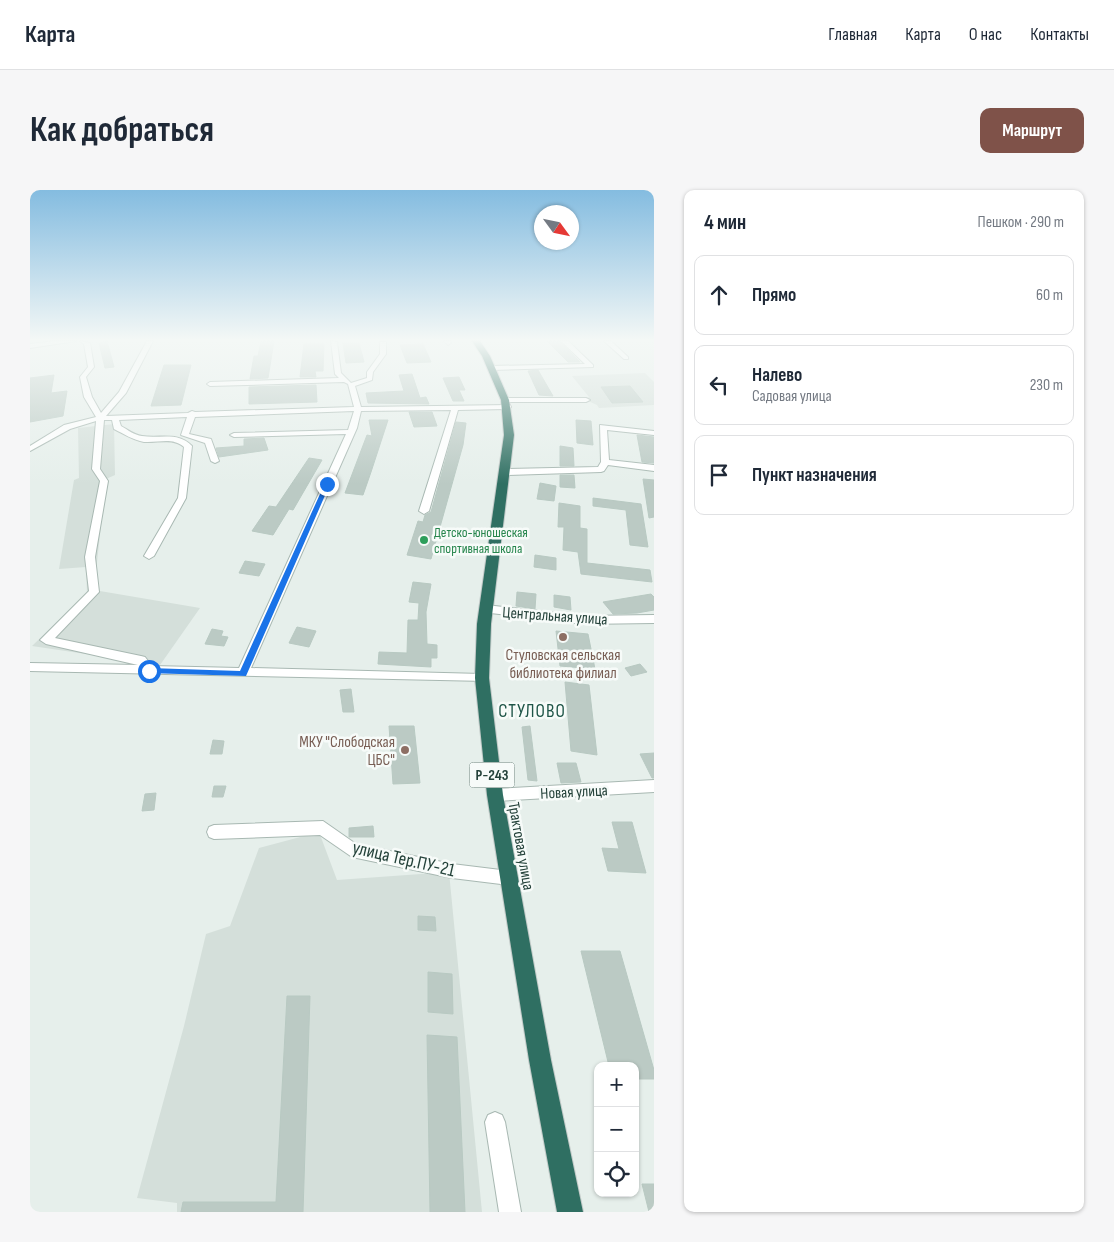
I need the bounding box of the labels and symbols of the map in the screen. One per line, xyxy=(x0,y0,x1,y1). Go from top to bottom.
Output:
north arrow xyxy=(534,205,579,250)
route end xyxy=(316,473,339,496)
place label: Детско-юношеская спортивная школа xyxy=(434,524,528,557)
marker: Детско-юношеская спортивная школа xyxy=(418,534,430,546)
street label: Центральная улица xyxy=(502,603,608,630)
marker: Стуловская сельская библиотека филиал xyxy=(557,631,569,643)
place label: Стуловская сельская библиотека филиал xyxy=(506,646,620,683)
route start xyxy=(138,660,161,683)
district label: СТУЛОВО xyxy=(498,700,566,723)
place label: МКУ "Слободская ЦБС" xyxy=(299,733,395,770)
marker: МКУ "Слободская ЦБС" xyxy=(399,744,411,756)
road number: Р-243 xyxy=(470,762,514,788)
street label: Новая улица xyxy=(540,781,608,804)
street label: Трактовая улица xyxy=(503,801,538,892)
street label: улица Тер.ПУ-21 xyxy=(350,837,457,882)

